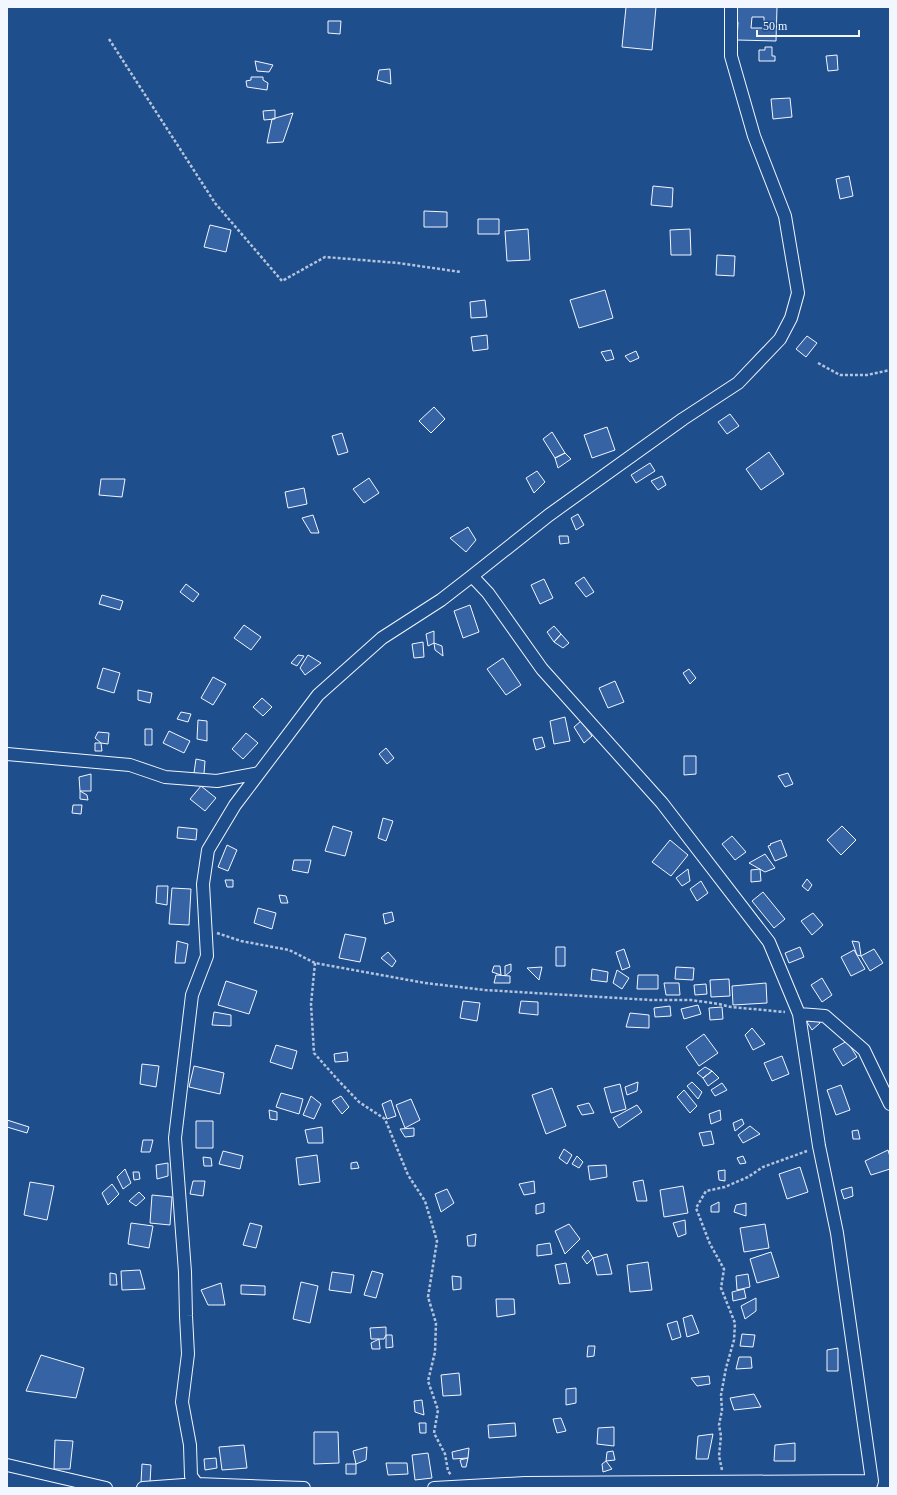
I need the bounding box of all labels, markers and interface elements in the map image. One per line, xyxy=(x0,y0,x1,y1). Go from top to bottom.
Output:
scale bar xyxy=(757,12,859,38)
text: 50 m xyxy=(763,19,788,33)

